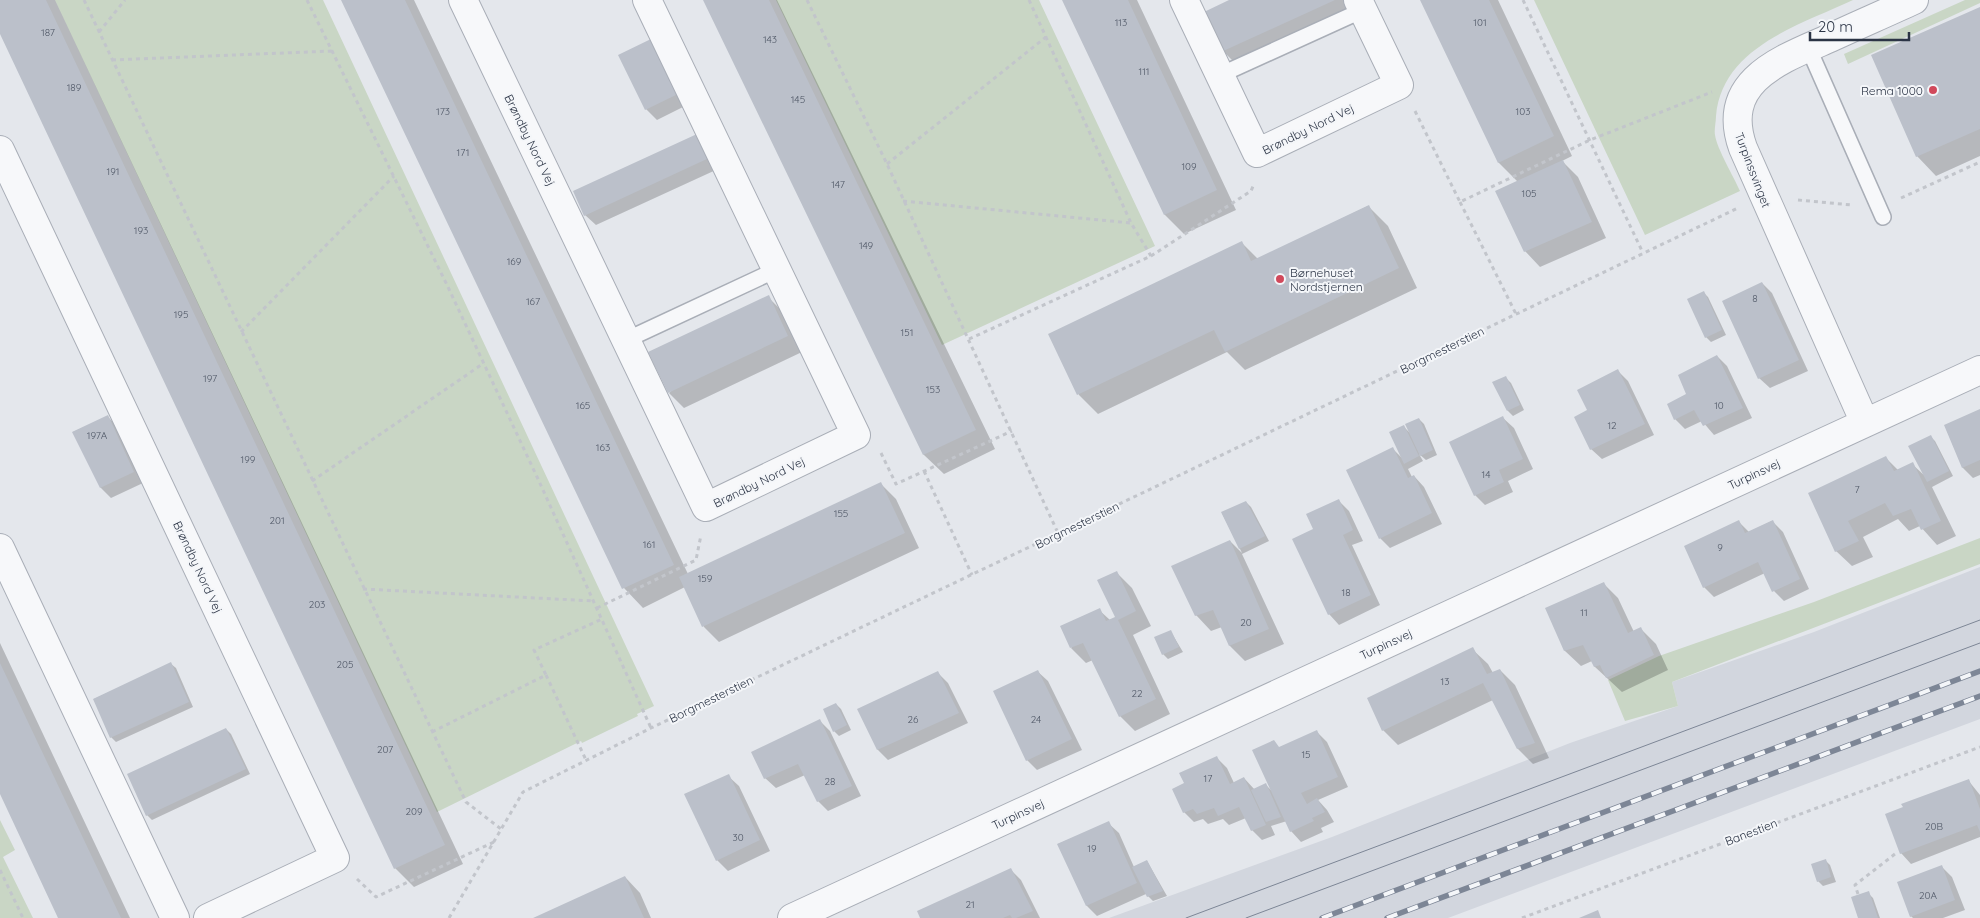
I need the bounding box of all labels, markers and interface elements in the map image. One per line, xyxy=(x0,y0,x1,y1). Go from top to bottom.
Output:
scale bar xyxy=(1810,10,1909,42)
house number: 113 xyxy=(1115,16,1127,29)
house number: 101 xyxy=(1473,16,1487,29)
text: 20 m xyxy=(1818,17,1853,36)
house number: 187 xyxy=(41,26,55,39)
house number: 143 xyxy=(763,33,777,46)
house number: 111 xyxy=(1138,65,1150,78)
house number: 189 xyxy=(67,81,82,94)
place label: Rema 1000 xyxy=(1861,83,1923,98)
marker: Rema 1000 xyxy=(1927,84,1939,96)
street label: Brøndby Nord Vej xyxy=(501,92,559,188)
house number: 145 xyxy=(791,93,805,106)
street label: Brøndby Nord Vej xyxy=(1260,100,1356,158)
house number: 173 xyxy=(436,105,450,118)
house number: 103 xyxy=(1516,105,1530,118)
street label: Turpinssvinget xyxy=(1732,130,1774,210)
house number: 171 xyxy=(456,146,470,159)
house number: 109 xyxy=(1181,160,1197,173)
house number: 191 xyxy=(106,165,120,178)
house number: 147 xyxy=(831,178,845,191)
house number: 105 xyxy=(1521,187,1537,200)
house number: 193 xyxy=(134,224,148,237)
house number: 149 xyxy=(859,239,874,252)
house number: 169 xyxy=(507,255,522,268)
place label: Børnehuset Nordstjernen xyxy=(1290,265,1363,294)
marker: Børnehuset Nordstjernen xyxy=(1274,273,1286,285)
house number: 8 xyxy=(1752,292,1758,305)
house number: 167 xyxy=(526,295,540,308)
house number: 195 xyxy=(174,308,188,321)
street label: Borgmesterstien xyxy=(1397,323,1487,377)
house number: 151 xyxy=(901,326,913,339)
house number: 197 xyxy=(203,372,217,385)
house number: 153 xyxy=(926,383,940,396)
house number: 165 xyxy=(576,399,590,412)
house number: 10 xyxy=(1714,399,1724,412)
house number: 12 xyxy=(1607,419,1617,432)
house number: 197A xyxy=(87,429,108,442)
house number: 163 xyxy=(596,441,610,454)
house number: 199 xyxy=(241,453,256,466)
street label: Brøndby Nord Vej xyxy=(711,453,807,511)
street label: Turpinsvej xyxy=(1725,455,1783,493)
house number: 14 xyxy=(1482,468,1490,481)
house number: 7 xyxy=(1854,483,1860,496)
street label: Borgmesterstien xyxy=(1032,498,1122,552)
house number: 155 xyxy=(834,507,848,520)
house number: 201 xyxy=(269,514,285,527)
street label: Brøndby Nord Vej xyxy=(170,519,226,615)
house number: 161 xyxy=(643,538,655,551)
house number: 9 xyxy=(1717,541,1723,554)
house number: 159 xyxy=(698,572,713,585)
house number: 18 xyxy=(1341,586,1351,599)
house number: 203 xyxy=(309,598,325,611)
house number: 11 xyxy=(1580,606,1588,619)
house number: 20 xyxy=(1240,616,1252,629)
street label: Turpinsvej xyxy=(1357,625,1415,663)
house number: 205 xyxy=(337,658,353,671)
street label: Borgmesterstien xyxy=(666,672,756,726)
house number: 13 xyxy=(1441,675,1449,688)
house number: 22 xyxy=(1131,687,1143,700)
house number: 26 xyxy=(908,713,919,726)
house number: 24 xyxy=(1031,713,1041,726)
house number: 207 xyxy=(377,743,393,756)
house number: 15 xyxy=(1301,748,1311,761)
house number: 17 xyxy=(1204,772,1212,785)
house number: 28 xyxy=(825,775,835,788)
street label: Turpinsvej xyxy=(989,795,1047,833)
house number: 209 xyxy=(405,805,423,818)
street label: Banestien xyxy=(1723,815,1779,849)
house number: 20B xyxy=(1925,820,1943,833)
house number: 30 xyxy=(732,831,744,844)
house number: 19 xyxy=(1087,842,1097,855)
house number: 20A xyxy=(1919,889,1937,902)
house number: 21 xyxy=(965,898,975,911)

